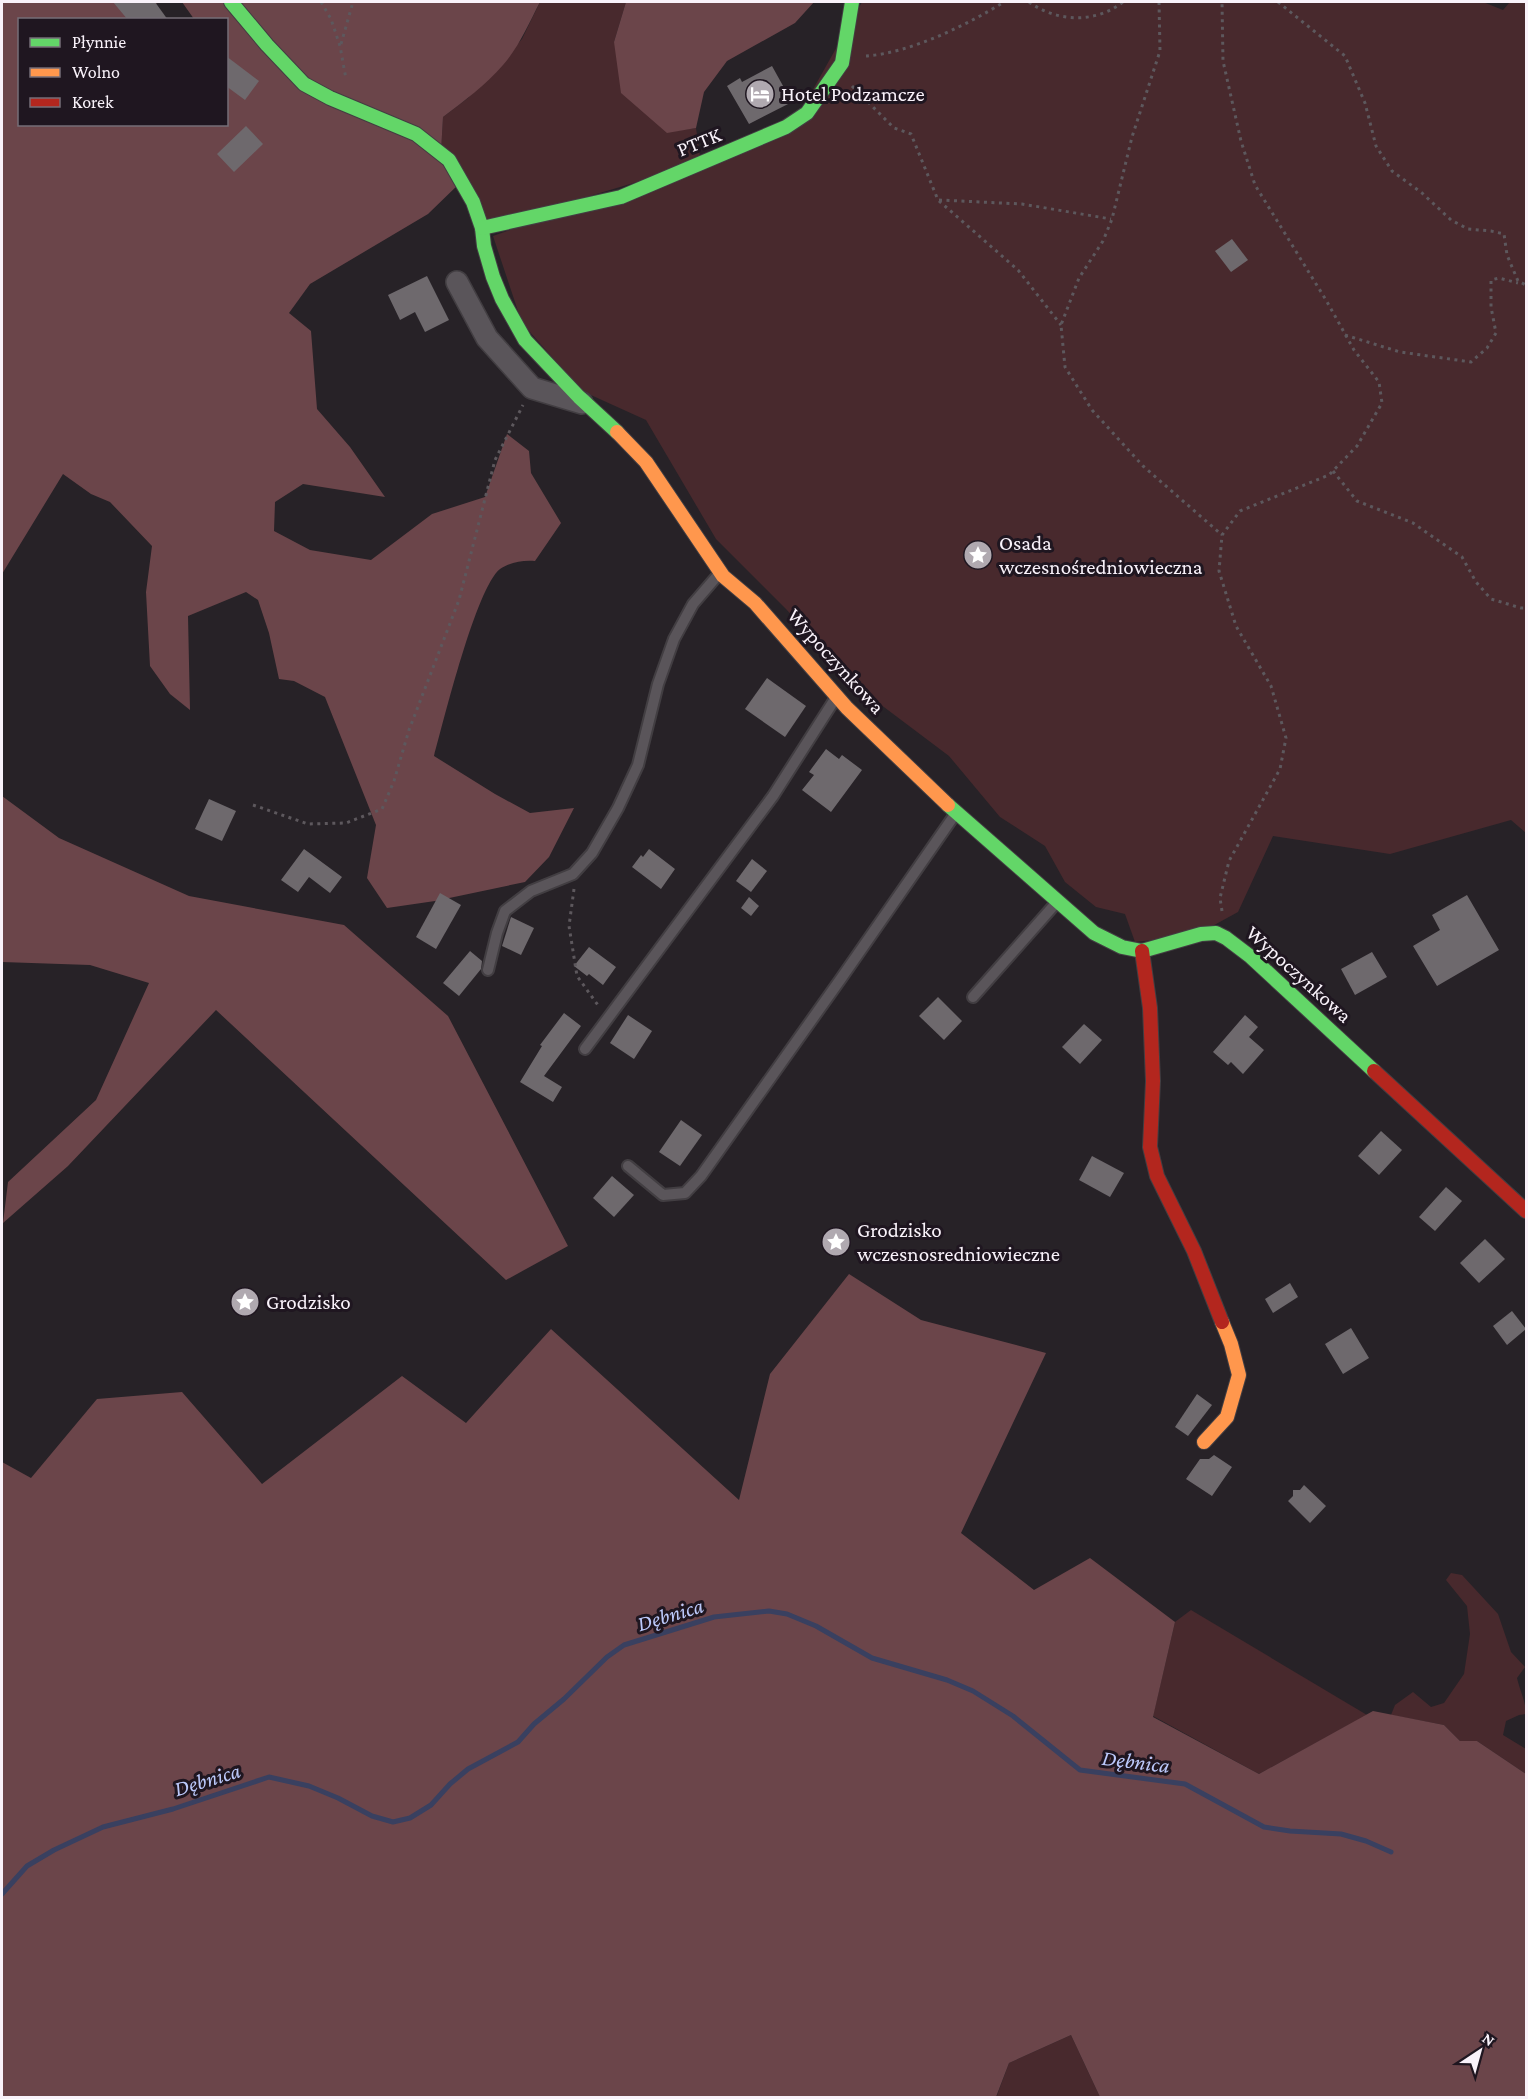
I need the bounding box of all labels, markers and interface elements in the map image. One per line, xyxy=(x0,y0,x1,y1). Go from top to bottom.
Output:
legend xyxy=(18,18,228,126)
text: Płynnie xyxy=(72,32,126,52)
text: Wolno xyxy=(72,62,120,82)
hotel icon: Hotel Podzamcze xyxy=(744,78,776,110)
place label: Hotel Podzamcze xyxy=(781,82,925,106)
text: Korek xyxy=(72,92,114,112)
street label: PTTK xyxy=(673,122,725,162)
place label: Osada wczesnośredniowieczna xyxy=(999,531,1203,579)
place icon: Osada wczesnośredniowieczna xyxy=(962,539,994,571)
street label: Wypoczynkowa xyxy=(782,603,890,719)
street label: Wypoczynkowa xyxy=(1241,920,1357,1028)
place label: Grodzisko wczesnosredniowieczne xyxy=(857,1218,1060,1266)
place icon: Grodzisko wczesnosredniowieczne xyxy=(820,1226,852,1258)
place icon: Grodzisko xyxy=(229,1286,261,1318)
place label: Grodzisko xyxy=(266,1290,351,1314)
water label: Dębnica xyxy=(634,1593,706,1636)
water label: Dębnica xyxy=(1101,1745,1171,1778)
water label: Dębnica xyxy=(171,1758,243,1801)
north arrow xyxy=(1450,2021,1510,2081)
text: N xyxy=(1479,2029,1498,2049)

